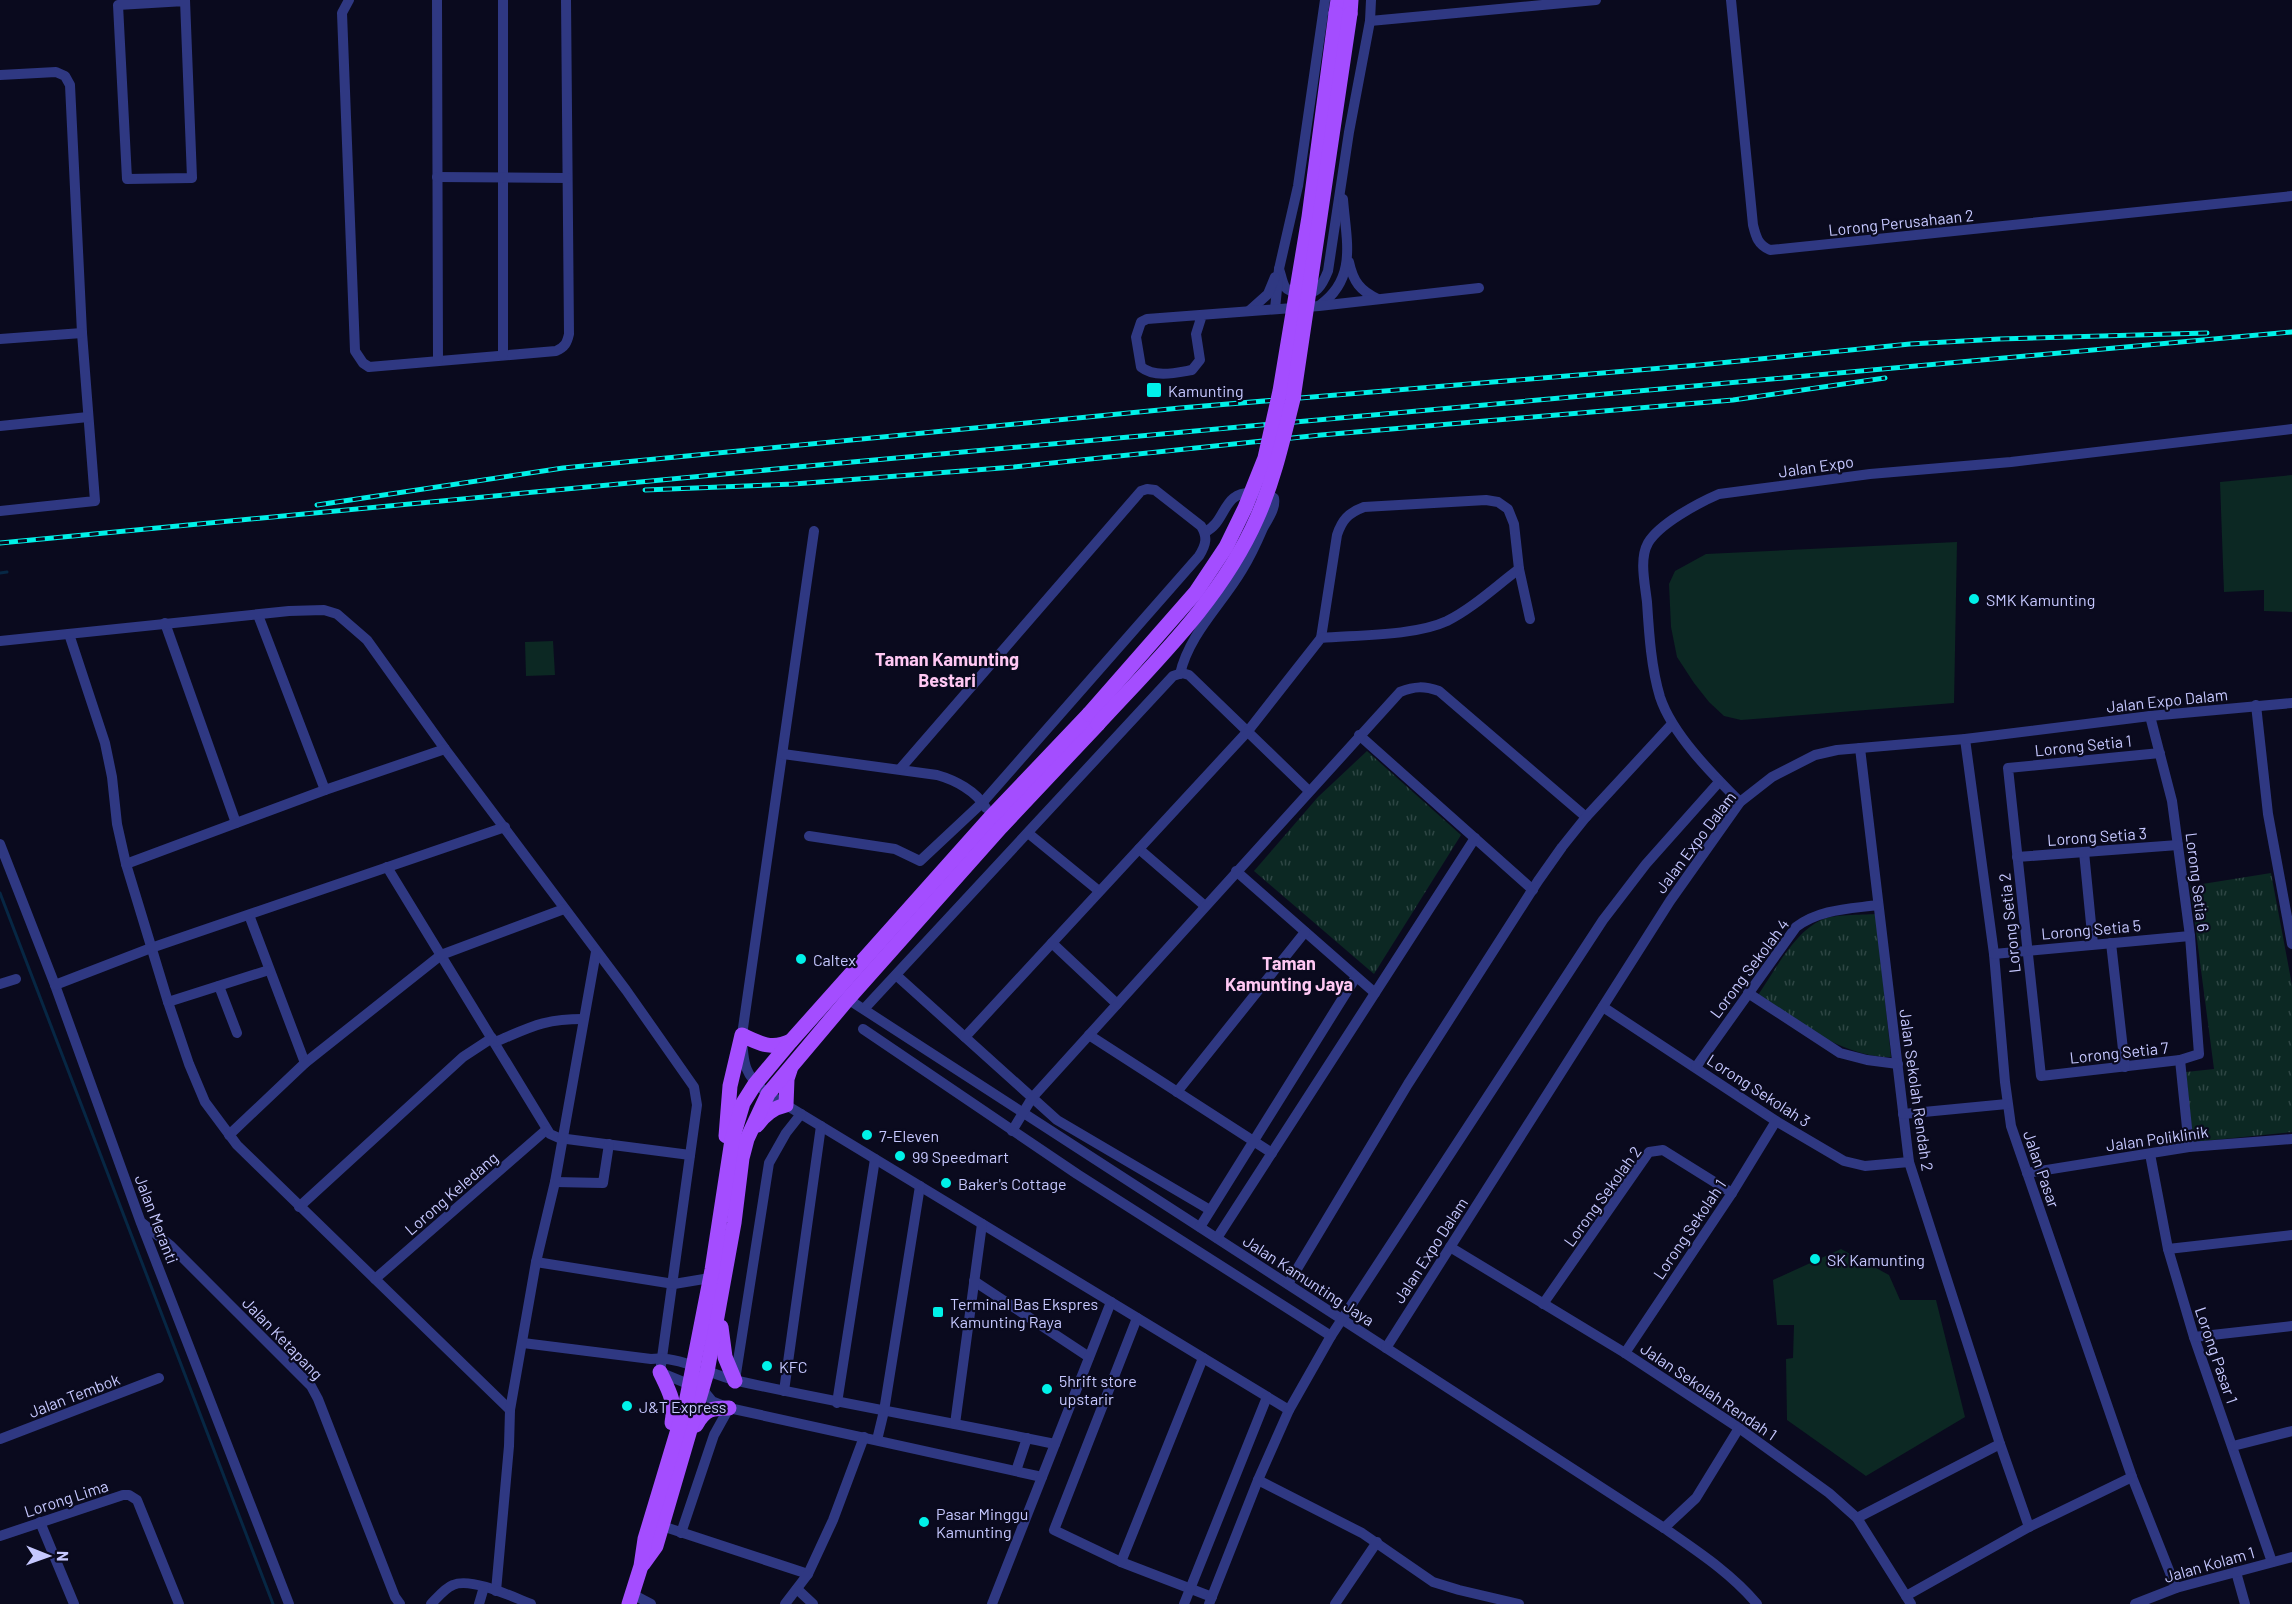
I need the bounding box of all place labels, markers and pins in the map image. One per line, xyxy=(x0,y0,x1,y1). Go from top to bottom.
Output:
marker: Kamunting xyxy=(1145,381,1163,399)
place label: Kamunting xyxy=(1168,381,1243,400)
place label: SMK Kamunting xyxy=(1986,590,2095,609)
marker: SMK Kamunting xyxy=(1967,592,1981,606)
place label: Caltex xyxy=(813,950,856,969)
marker: Caltex xyxy=(794,952,808,966)
place label: 7-Eleven xyxy=(879,1126,939,1145)
marker: 7-Eleven xyxy=(860,1128,874,1142)
place label: 99 Speedmart xyxy=(912,1147,1009,1166)
marker: 99 Speedmart xyxy=(893,1149,907,1163)
place label: Baker's Cottage xyxy=(958,1174,1066,1193)
marker: Baker's Cottage xyxy=(939,1176,953,1190)
place label: SK Kamunting xyxy=(1827,1250,1925,1269)
marker: SK Kamunting xyxy=(1808,1252,1822,1266)
place label: Terminal Bas Ekspres Kamunting Raya xyxy=(950,1294,1098,1331)
marker: Terminal Bas Ekspres Kamunting Raya xyxy=(931,1305,945,1319)
place label: KFC xyxy=(779,1357,808,1376)
marker: KFC xyxy=(760,1359,774,1373)
place label: 5hrift store upstarir xyxy=(1059,1371,1137,1408)
marker: 5hrift store upstarir xyxy=(1040,1382,1054,1396)
place label: J&T Express xyxy=(639,1397,727,1416)
marker: J&T Express xyxy=(620,1399,634,1413)
place label: Pasar Minggu Kamunting xyxy=(936,1504,1028,1541)
marker: Pasar Minggu Kamunting xyxy=(917,1515,931,1529)

